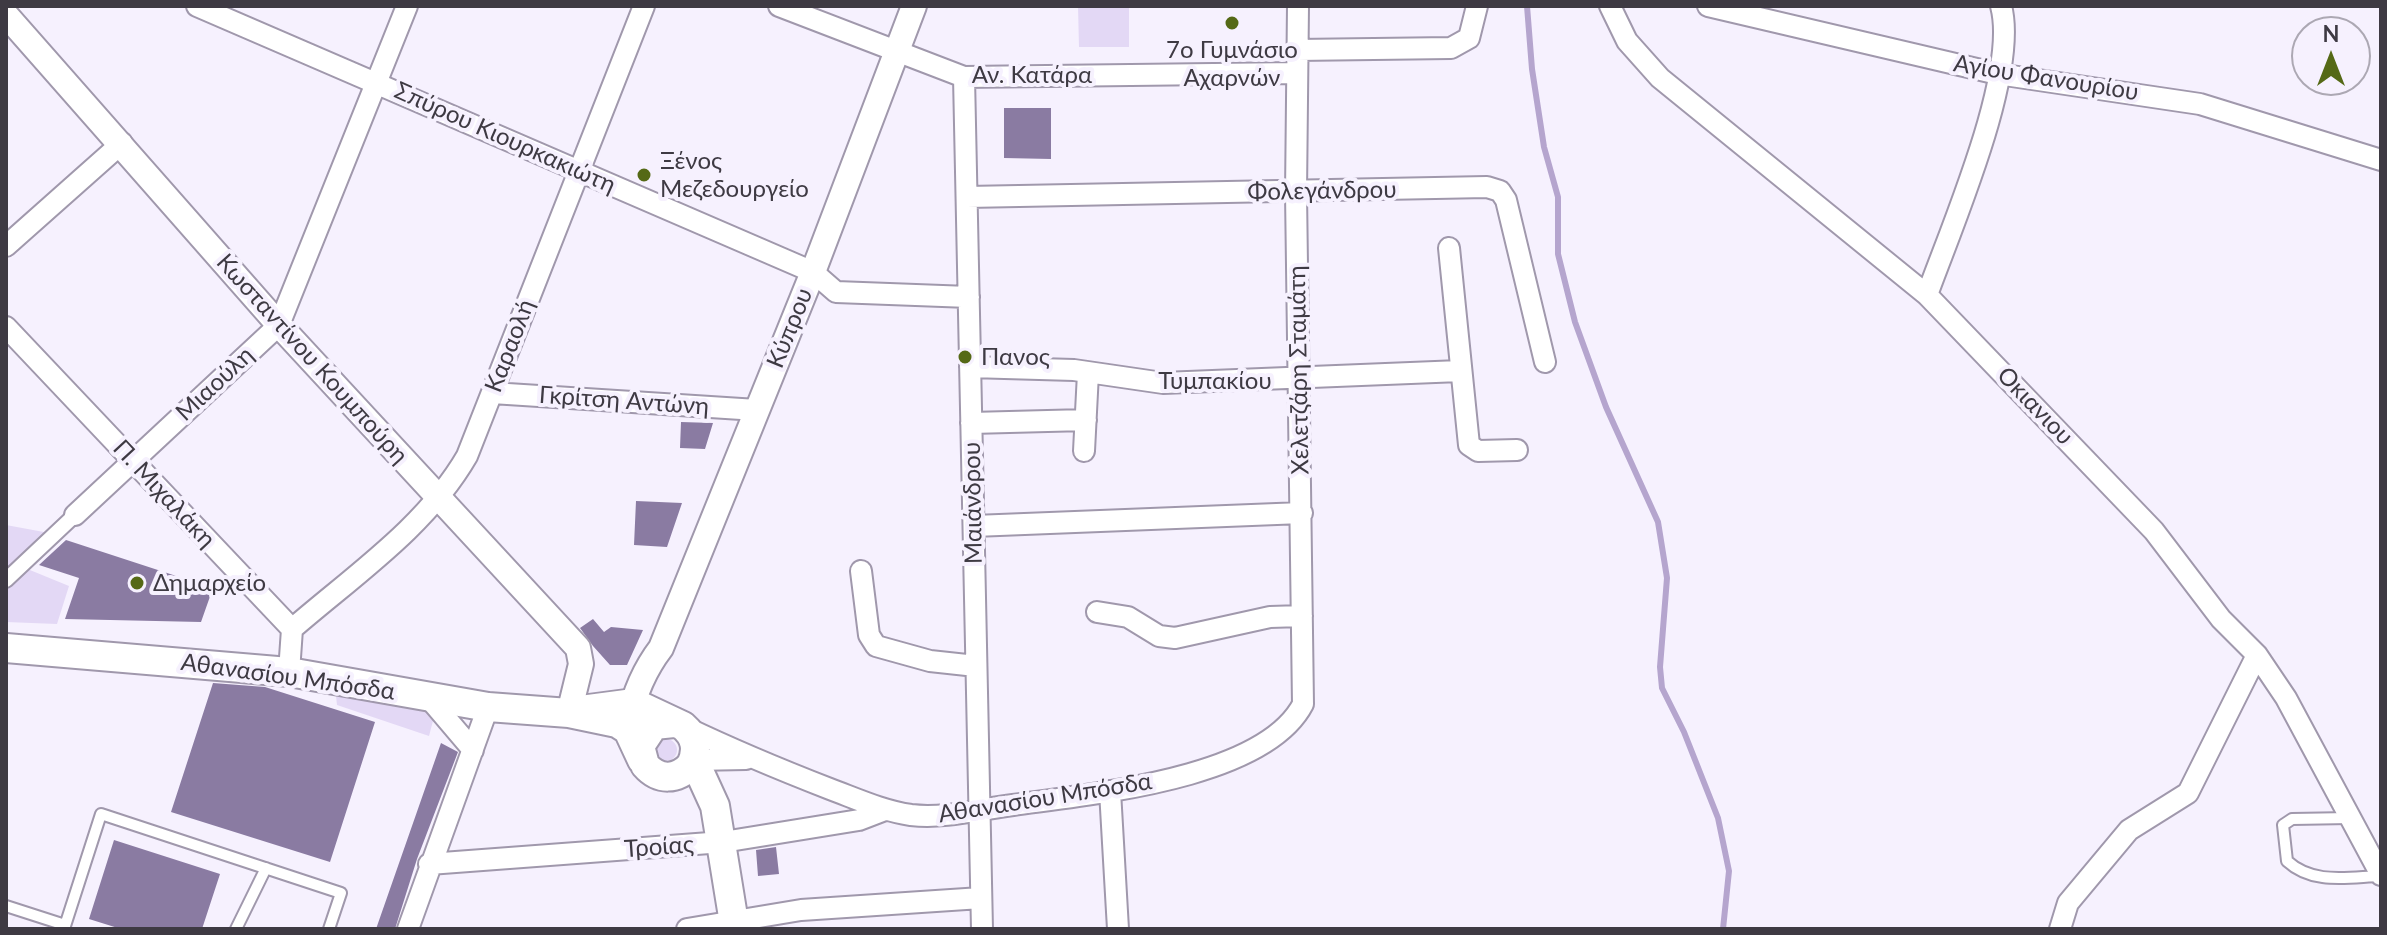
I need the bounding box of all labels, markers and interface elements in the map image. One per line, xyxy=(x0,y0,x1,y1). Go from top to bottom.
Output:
marker: 7ο Γυμνάσιο Αχαρνών xyxy=(1223,14,1241,32)
north arrow xyxy=(2291,16,2371,96)
text: N xyxy=(2323,20,2339,47)
place label: 7ο Γυμνάσιο Αχαρνών xyxy=(1166,36,1298,92)
street label: Αγίου Φανουρίου xyxy=(1951,49,2141,107)
street label: Αν. Κατάρα xyxy=(972,61,1092,89)
street label: Σπύρου Κιουρκακιώτη xyxy=(390,76,620,200)
place label: Ξένος Μεζεδουργείο xyxy=(660,147,809,203)
marker: Ξένος Μεζεδουργείο xyxy=(635,166,653,184)
street label: Φολεγάνδρου xyxy=(1247,175,1397,207)
street label: Κωσταντίνου Κουμπούρη xyxy=(210,248,414,470)
street label: Χελετζάρη Σταμάτη xyxy=(1283,265,1315,475)
street label: Κύπρου xyxy=(761,284,819,372)
street label: Καραολή xyxy=(479,296,541,396)
street label: Μιαούλη xyxy=(170,341,260,427)
place label: Πανος xyxy=(981,343,1050,371)
marker: Πανος xyxy=(956,348,974,366)
street label: Οκιανιου xyxy=(1991,361,2079,451)
street label: Τυμπακίου xyxy=(1158,367,1272,395)
street label: Γκρίτση Αντώνη xyxy=(538,381,710,421)
street label: Π. Μιχαλάκη xyxy=(107,434,221,554)
street label: Μαιάνδρου xyxy=(958,442,988,564)
place label: Δημαρχείο xyxy=(153,569,266,597)
marker: Δημαρχείο xyxy=(128,574,146,592)
street label: Αθανασίου Μπόσδα xyxy=(179,648,397,706)
street label: Αθανασίου Μπόσδα xyxy=(936,767,1154,829)
street label: Τροίας xyxy=(623,830,695,864)

